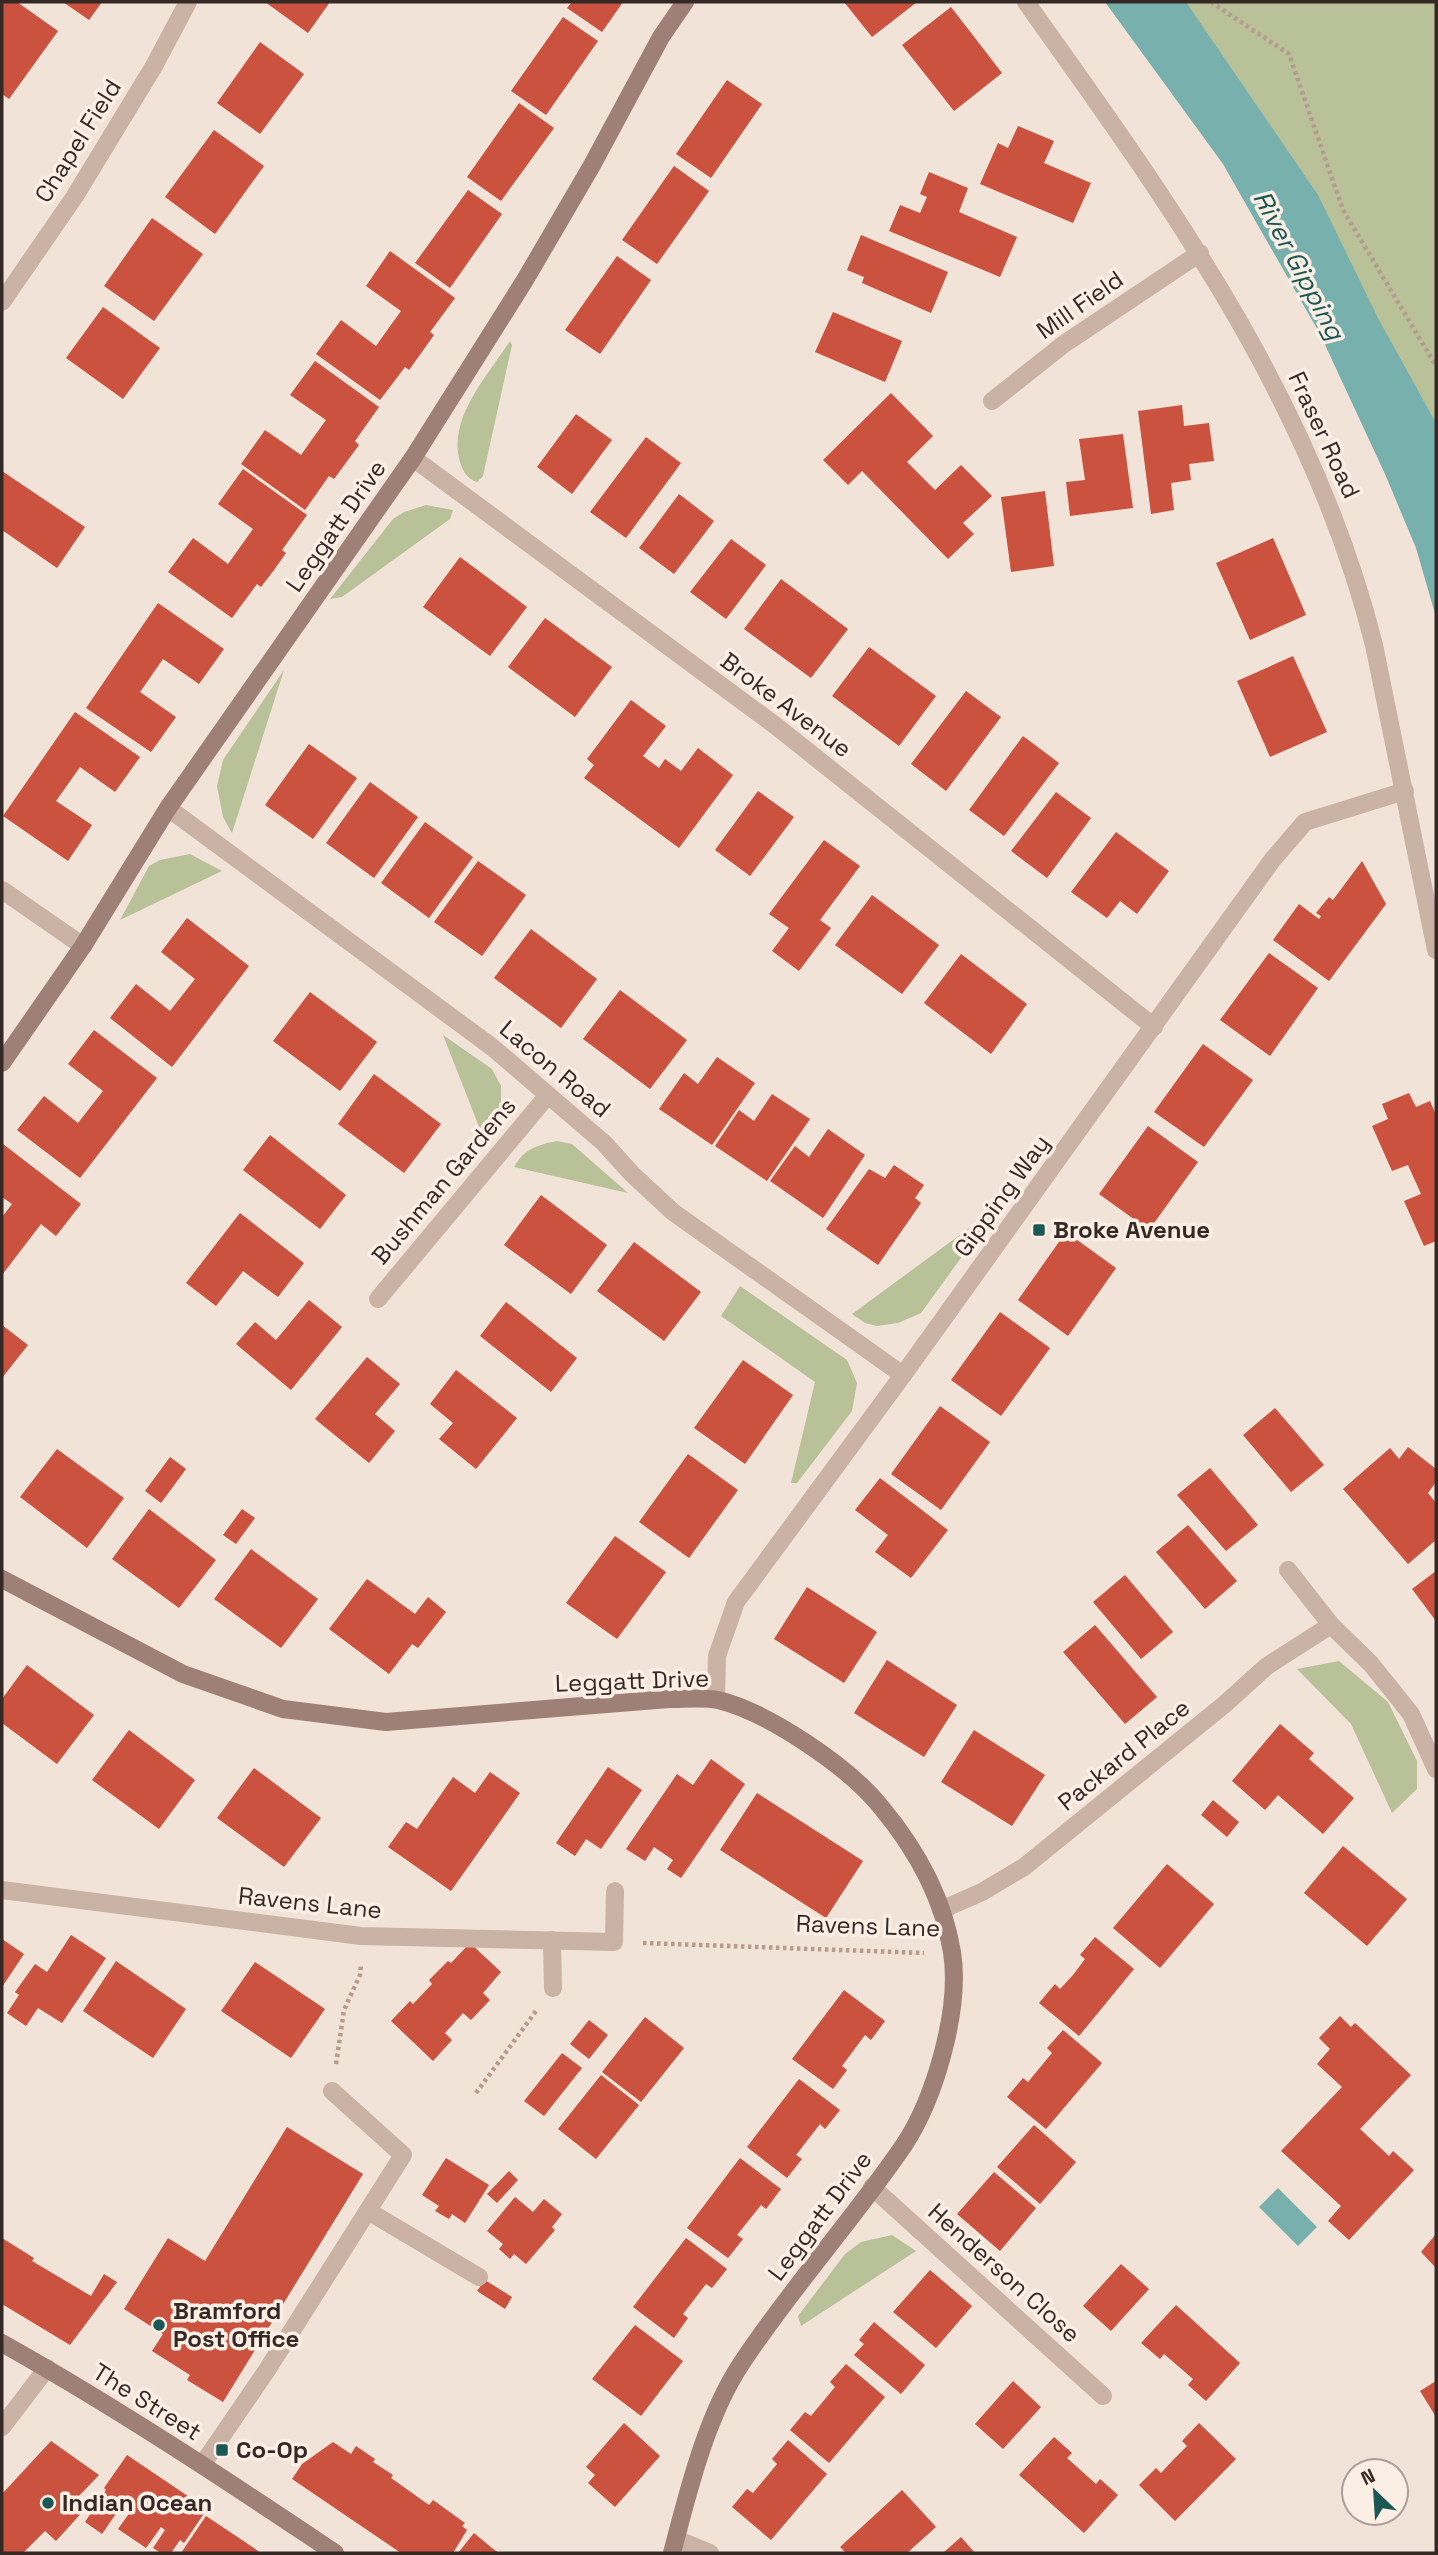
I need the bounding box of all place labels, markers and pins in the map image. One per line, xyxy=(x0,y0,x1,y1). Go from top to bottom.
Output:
place label: Broke Avenue xyxy=(1053,1214,1210,1245)
marker: Broke Avenue xyxy=(1031,1222,1047,1238)
place label: Bramford Post Office xyxy=(173,2295,299,2354)
marker: Bramford Post Office xyxy=(151,2317,167,2333)
place label: Co-Op xyxy=(236,2434,308,2465)
marker: Co-Op xyxy=(214,2442,230,2458)
place label: Indian Ocean xyxy=(62,2487,212,2518)
marker: Indian Ocean xyxy=(40,2495,56,2511)

